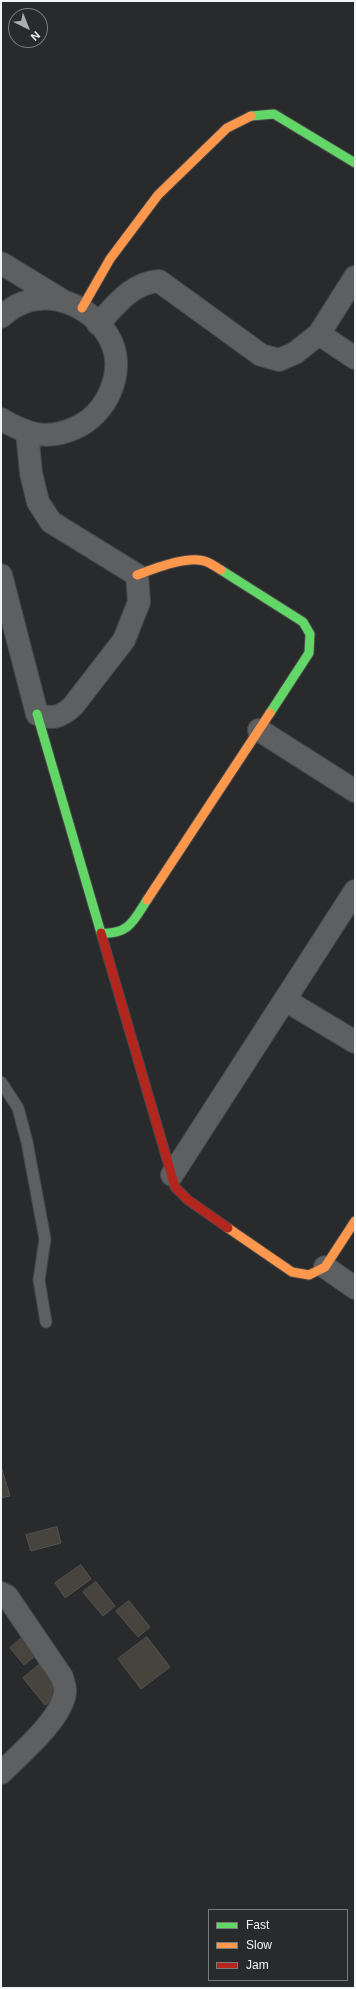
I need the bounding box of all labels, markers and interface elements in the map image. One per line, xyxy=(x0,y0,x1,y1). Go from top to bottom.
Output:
north arrow xyxy=(8,8,48,48)
text: N xyxy=(29,29,43,43)
legend xyxy=(208,1909,348,1981)
text: Fast xyxy=(246,1918,269,1932)
text: Slow xyxy=(246,1938,272,1952)
text: Jam xyxy=(246,1958,269,1972)

